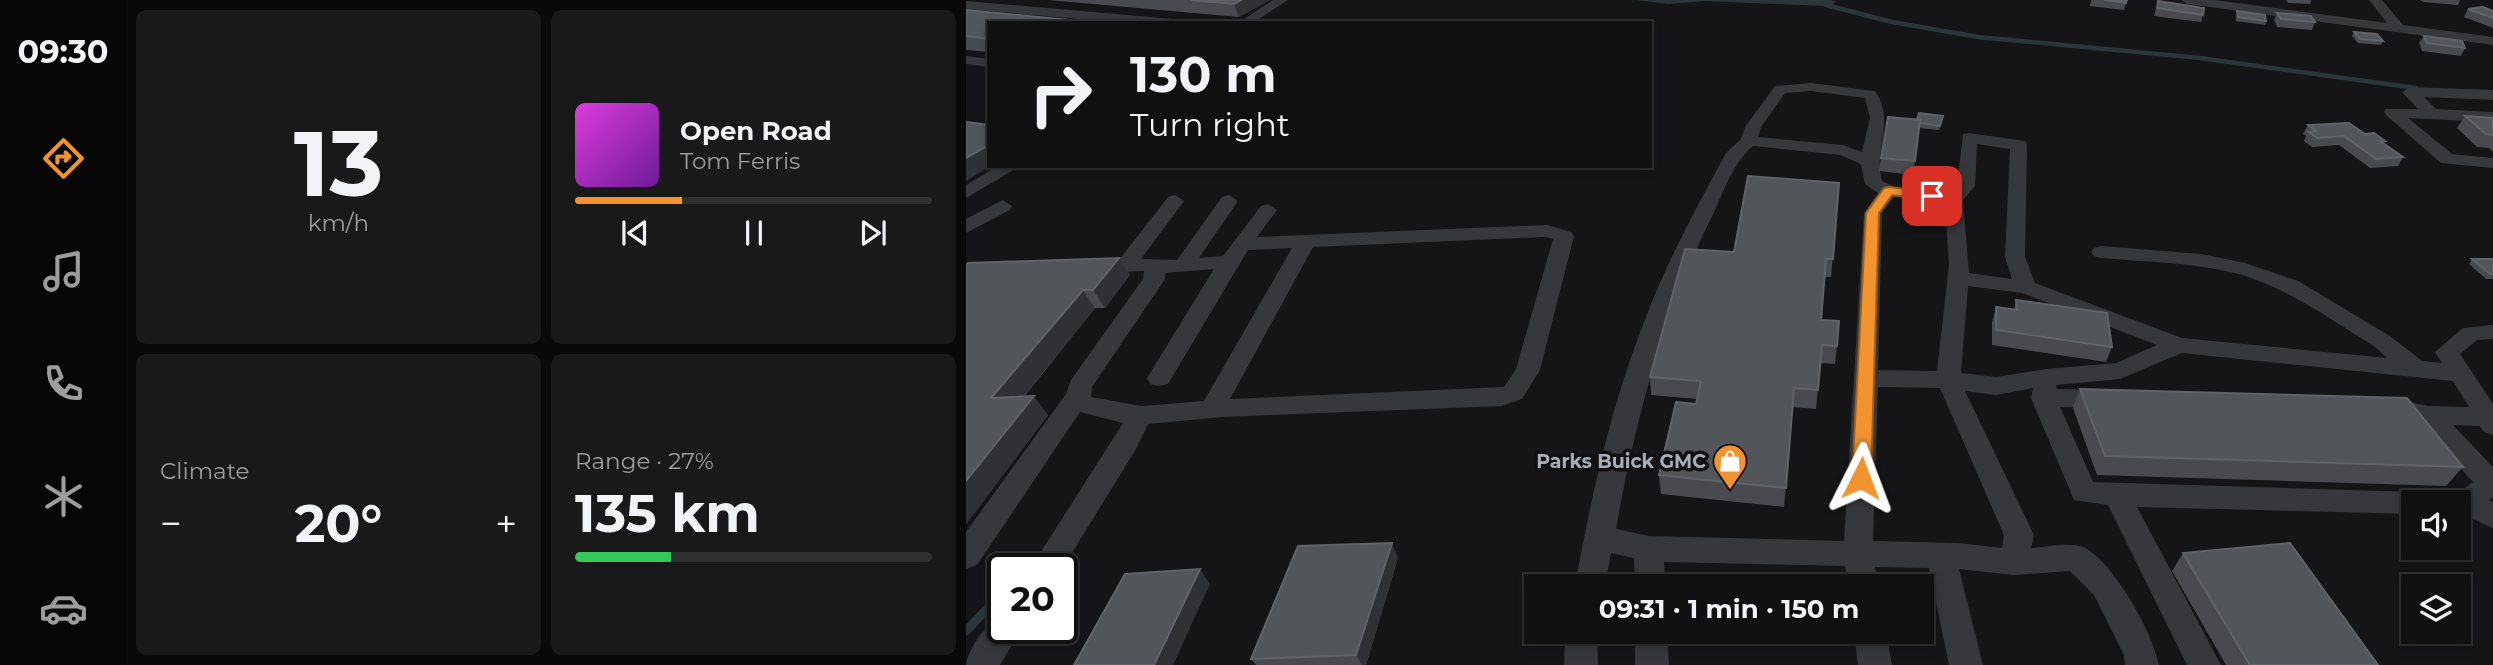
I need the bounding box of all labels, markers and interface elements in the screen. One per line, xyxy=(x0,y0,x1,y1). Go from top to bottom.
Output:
text: 09:30 xyxy=(17,32,109,71)
text: 130 m xyxy=(1130,45,1277,104)
icon: right xyxy=(1015,49,1106,140)
text: Turn right xyxy=(1130,105,1290,144)
text: 13 xyxy=(294,108,383,219)
text: Open Road xyxy=(680,115,832,147)
icon: directions xyxy=(39,134,88,183)
text: Tom Ferris xyxy=(680,147,800,175)
pin xyxy=(1902,166,1962,226)
icon: arrive xyxy=(1913,177,1951,215)
text: km/h xyxy=(308,209,369,237)
icon: previous xyxy=(616,214,654,252)
icon: pause xyxy=(735,214,773,252)
icon: next xyxy=(854,214,892,252)
icon: music xyxy=(39,247,88,296)
icon: phone xyxy=(39,359,88,408)
position arrow xyxy=(1824,441,1898,515)
shop icon: Parks Buick GMC xyxy=(1711,442,1749,491)
text: Range · 27% xyxy=(575,447,714,475)
place label: Parks Buick GMC xyxy=(1536,450,1706,473)
text: Climate xyxy=(160,457,249,485)
icon: climate xyxy=(39,472,88,521)
text: 135 km xyxy=(575,482,760,545)
map controls xyxy=(2401,490,2471,644)
button: sound xyxy=(2401,490,2471,560)
text: 20° xyxy=(295,492,382,555)
text: − xyxy=(160,500,182,547)
text: + xyxy=(495,500,517,547)
speed limit sign: 20 xyxy=(987,553,1078,644)
button: layers xyxy=(2401,574,2471,644)
icon: car xyxy=(39,584,88,633)
text: 09:31 · 1 min · 150 m xyxy=(1599,593,1859,625)

